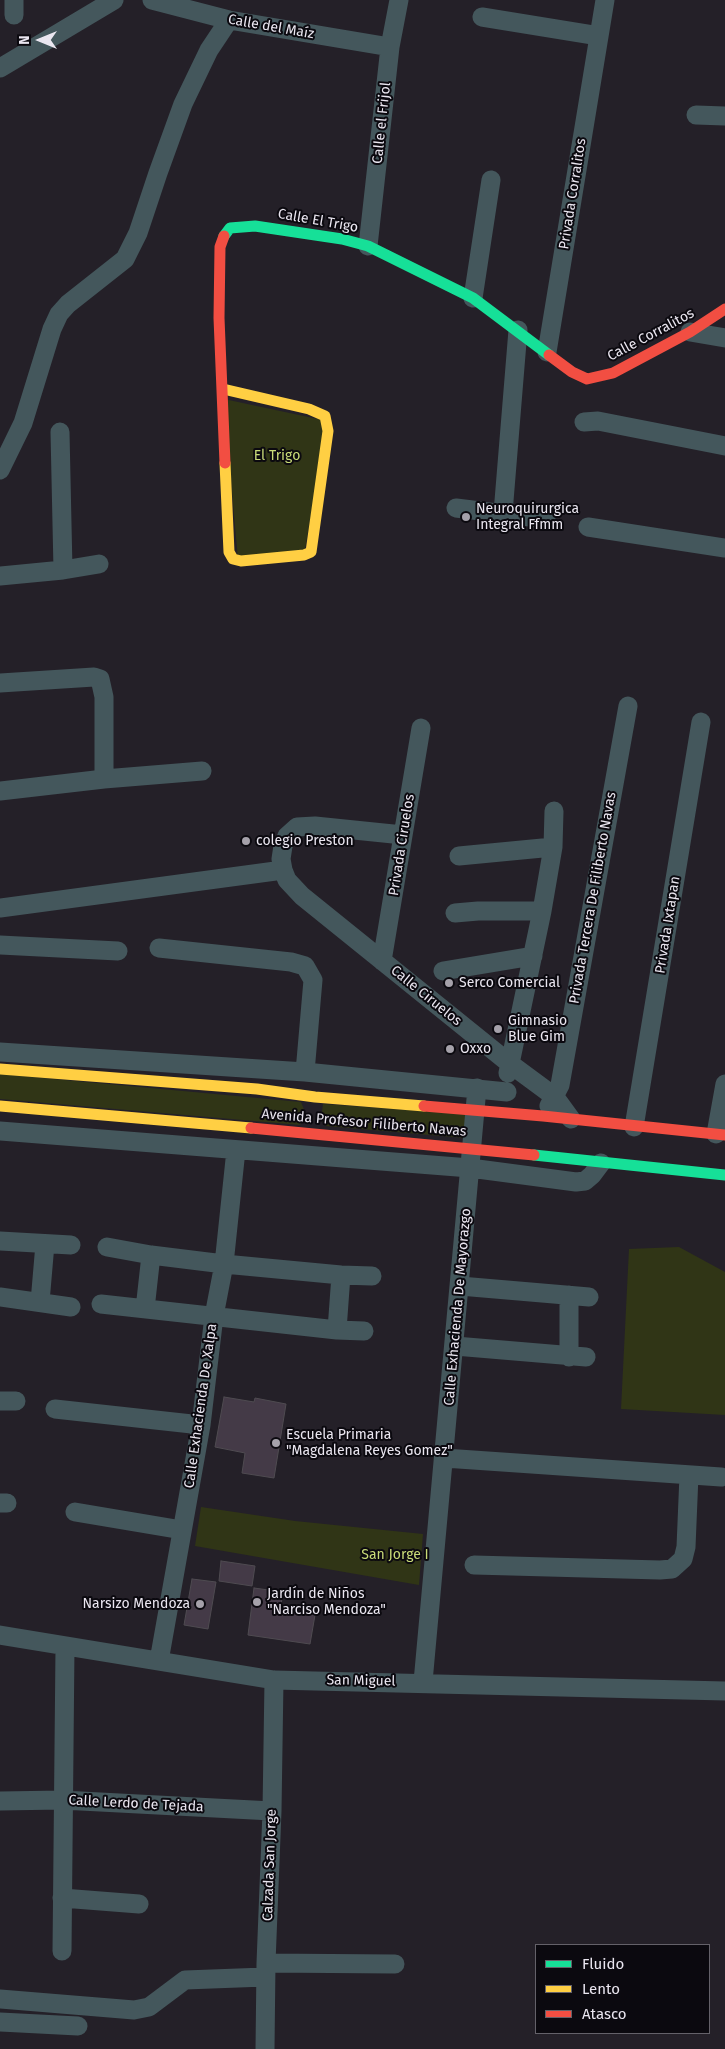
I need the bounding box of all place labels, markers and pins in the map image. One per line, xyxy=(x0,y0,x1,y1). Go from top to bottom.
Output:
place label: Neuroquirurgica Integral Ffmm xyxy=(476,501,579,534)
marker: Neuroquirurgica Integral Ffmm xyxy=(460,511,472,523)
place label: colegio Preston xyxy=(256,833,354,849)
marker: colegio Preston xyxy=(240,835,252,847)
place label: Serco Comercial xyxy=(459,975,560,991)
marker: Serco Comercial xyxy=(443,977,455,989)
place label: Gimnasio Blue Gim xyxy=(508,1013,567,1046)
marker: Gimnasio Blue Gim xyxy=(492,1023,504,1035)
place label: Oxxo xyxy=(460,1041,491,1057)
marker: Oxxo xyxy=(444,1043,456,1055)
place label: Escuela Primaria "Magdalena Reyes Gomez" xyxy=(286,1427,453,1460)
marker: Escuela Primaria "Magdalena Reyes Gomez" xyxy=(270,1437,282,1449)
place label: Jardín de Niños "Narciso Mendoza" xyxy=(267,1586,386,1618)
place label: Narsizo Mendoza xyxy=(83,1596,190,1612)
marker: Jardín de Niños "Narciso Mendoza" xyxy=(251,1596,263,1608)
marker: Narsizo Mendoza xyxy=(194,1598,206,1610)

